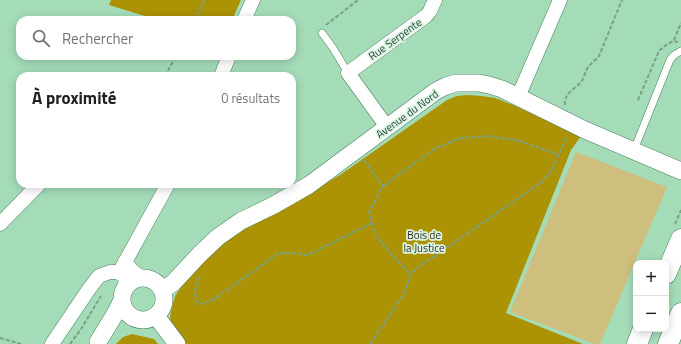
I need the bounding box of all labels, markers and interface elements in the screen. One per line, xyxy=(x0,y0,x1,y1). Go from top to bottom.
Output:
street label: Rue Serpente xyxy=(365,14,425,64)
search box xyxy=(16,16,296,60)
icon: search xyxy=(30,27,52,49)
text: Rechercher xyxy=(62,27,133,50)
text: À proximité xyxy=(32,85,116,111)
street label: Avenue du Nord xyxy=(373,86,442,142)
text: 0 résultats xyxy=(221,88,280,108)
park label: Bois de la Justice xyxy=(403,227,445,256)
map controls xyxy=(633,260,669,332)
button: + xyxy=(633,260,669,296)
button: − xyxy=(633,296,669,332)

